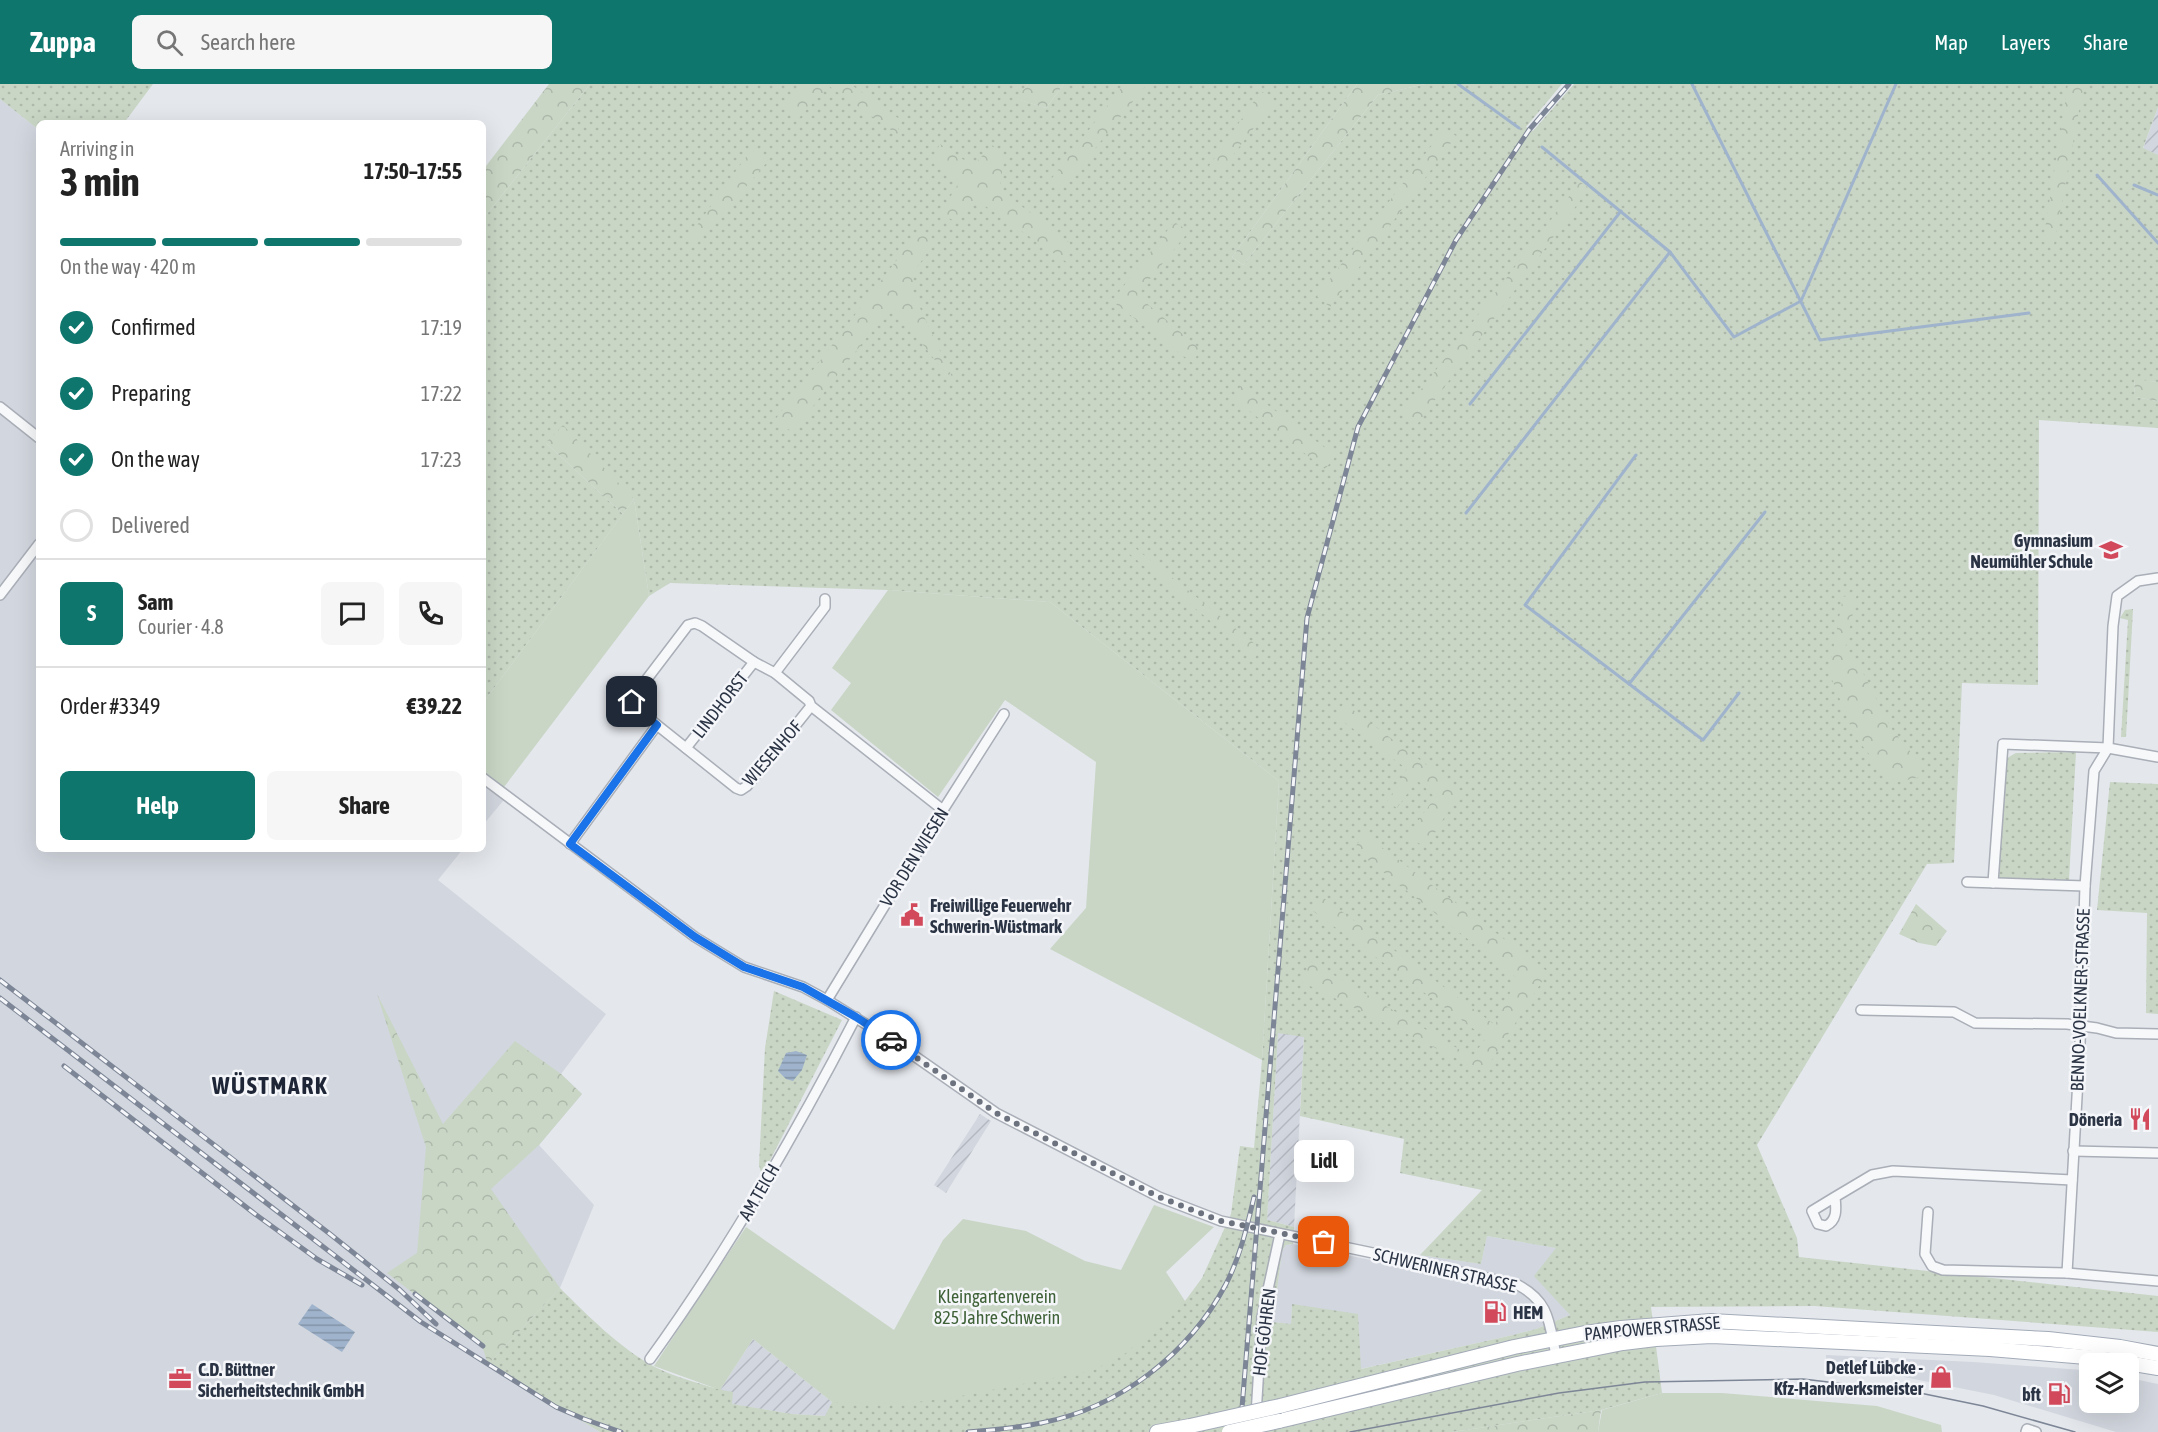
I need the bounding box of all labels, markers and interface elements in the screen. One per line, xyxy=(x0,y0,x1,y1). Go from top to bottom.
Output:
search box xyxy=(132,15,552,69)
text: Zuppa xyxy=(30,26,96,58)
icon: search xyxy=(153,26,186,59)
text: Search here xyxy=(201,29,296,55)
text: Map xyxy=(1934,30,1968,54)
text: Layers xyxy=(2001,30,2051,54)
text: Share xyxy=(2084,30,2128,54)
text: Arriving in xyxy=(60,137,134,160)
text: 17:50–17:55 xyxy=(364,158,462,184)
text: 3 min xyxy=(60,160,140,204)
text: On the way · 420 m xyxy=(60,255,196,278)
icon: check xyxy=(60,311,93,344)
text: Confirmed xyxy=(111,314,196,340)
text: 17:19 xyxy=(421,316,462,339)
icon: check xyxy=(60,377,93,410)
text: Preparing xyxy=(111,380,191,406)
text: 17:22 xyxy=(421,382,462,405)
icon: check xyxy=(60,443,93,476)
text: On the way xyxy=(111,446,200,472)
text: 17:23 xyxy=(421,448,462,471)
text: Delivered xyxy=(111,512,190,538)
place label: Gymnasium Neumühler Schule xyxy=(1970,530,2093,572)
school or university icon: Gymnasium Neumühler Schule xyxy=(2098,537,2124,563)
button: chat xyxy=(321,582,384,645)
button: phone xyxy=(399,582,462,645)
text: Sam xyxy=(138,589,173,615)
text: S xyxy=(87,600,96,626)
text: Courier · 4.8 xyxy=(138,615,224,638)
street label: LINDHORST xyxy=(688,668,752,742)
pin xyxy=(606,676,657,727)
icon: home xyxy=(615,685,648,718)
text: Order #3349 xyxy=(60,693,160,719)
text: €39.22 xyxy=(407,693,462,719)
street label: WIESENHOF xyxy=(738,716,806,790)
button: Help xyxy=(60,771,255,840)
button: Share xyxy=(267,771,462,840)
street label: VOR DEN WIESEN xyxy=(875,804,953,910)
place label: Freiwillige Feuerwehr Schwerin-Wüstmark xyxy=(930,895,1072,937)
public building icon: Freiwillige Feuerwehr Schwerin-Wüstmark xyxy=(899,902,925,928)
street label: BENNO-VOELKNER-STRASSE xyxy=(2066,908,2094,1092)
courier xyxy=(861,1010,921,1070)
icon: car xyxy=(875,1024,908,1057)
district label: WÜSTMARK xyxy=(211,1072,328,1099)
restaurant icon: Döneria xyxy=(2127,1106,2153,1132)
place label: Döneria xyxy=(2069,1109,2122,1130)
callout: Lidl xyxy=(1294,1140,1354,1182)
text: Lidl xyxy=(1310,1149,1338,1172)
street label: AM TEICH xyxy=(734,1160,784,1224)
pin xyxy=(1298,1216,1349,1267)
icon: bag xyxy=(1307,1225,1340,1258)
street label: SCHWERINER STRASSE xyxy=(1371,1243,1519,1297)
park label: Kleingartenverein 825 Jahre Schwerin xyxy=(934,1286,1060,1328)
street label: HOF GÖHREN xyxy=(1248,1287,1280,1377)
fuel station icon: HEM xyxy=(1482,1299,1508,1325)
place label: HEM xyxy=(1513,1302,1543,1323)
street label: PAMPOWER STRASSE xyxy=(1583,1312,1721,1344)
map controls xyxy=(2079,1353,2139,1413)
button: layers xyxy=(2079,1353,2139,1413)
place label: Detlef Lübcke - Kfz-Handwerksmeister xyxy=(1774,1357,1924,1399)
place label: C.D. Büttner Sicherheitstechnik GmbH xyxy=(198,1359,364,1401)
shop icon: Detlef Lübcke - Kfz-Handwerksmeister xyxy=(1928,1364,1954,1390)
office icon: C.D. Büttner Sicherheitstechnik GmbH xyxy=(167,1366,193,1392)
fuel station icon: bft xyxy=(2046,1381,2072,1407)
place label: bft xyxy=(2022,1384,2042,1405)

